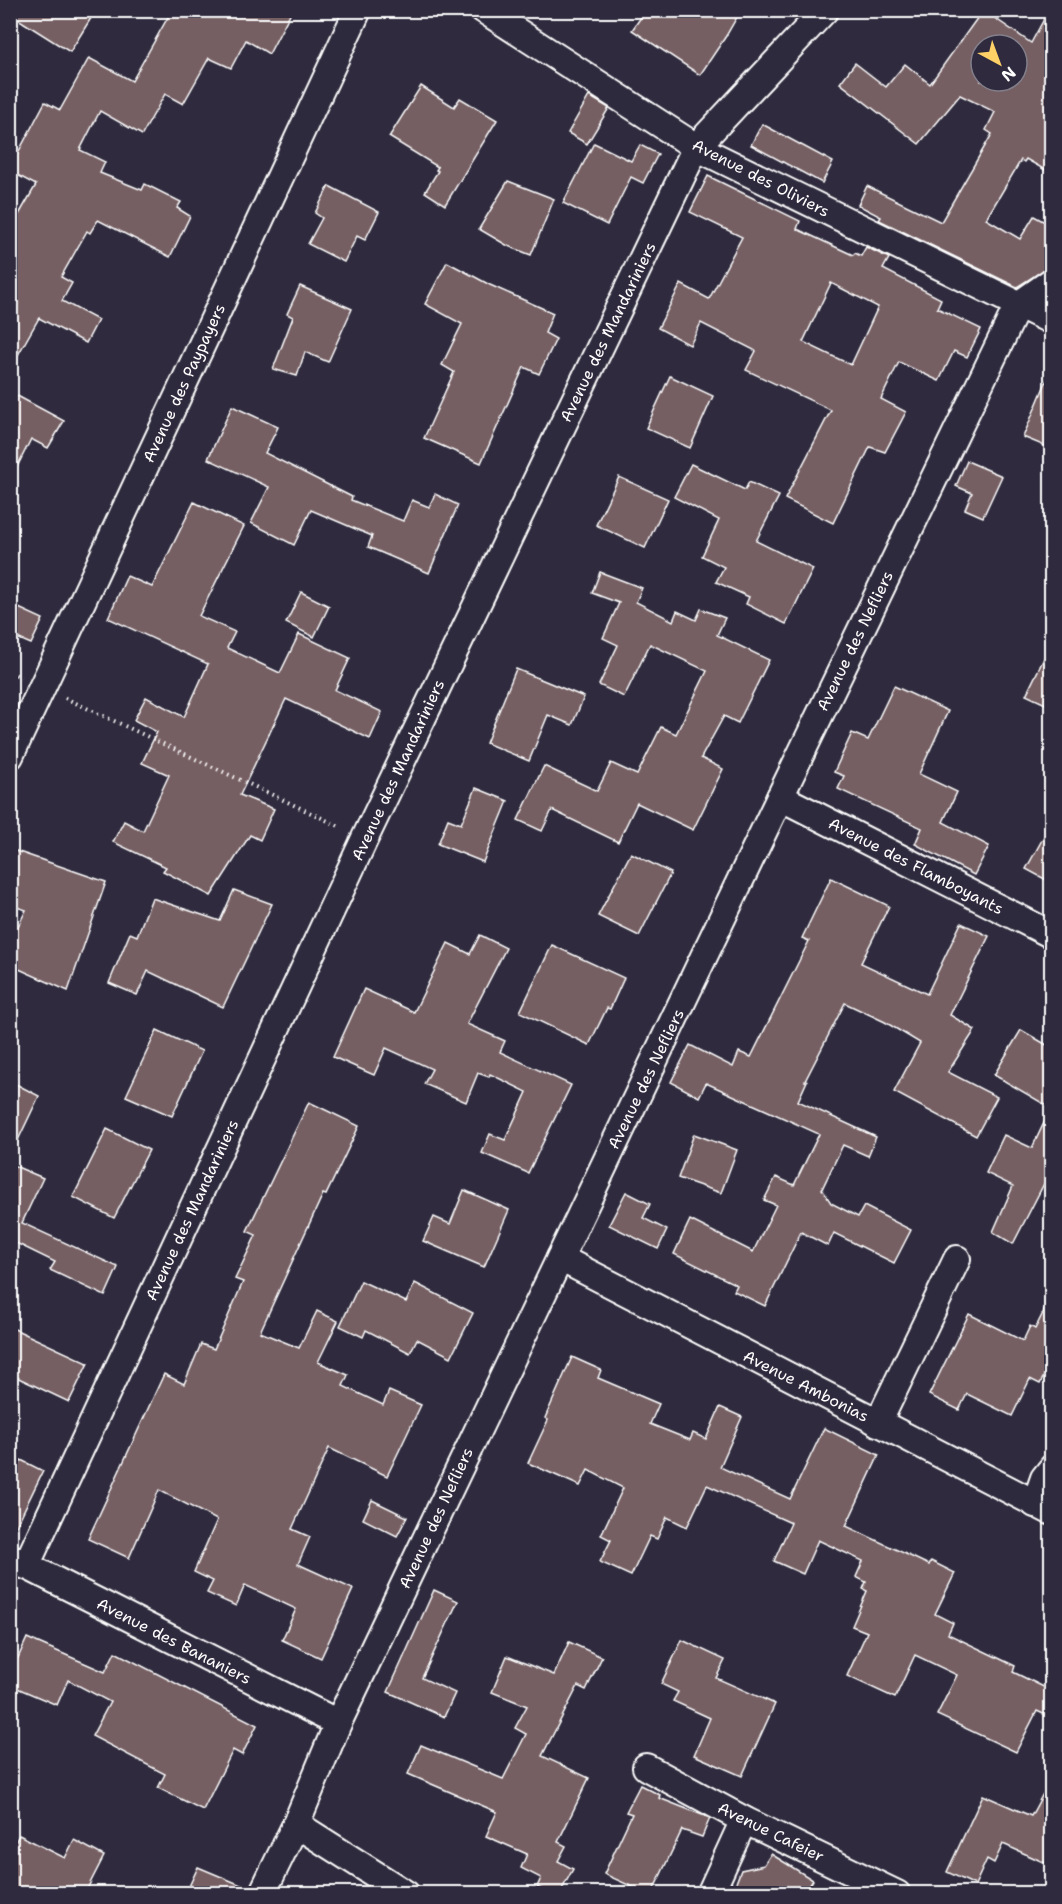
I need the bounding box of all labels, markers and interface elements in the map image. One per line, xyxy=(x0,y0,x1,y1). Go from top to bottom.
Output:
north arrow xyxy=(969,33,1029,93)
text: N xyxy=(997,62,1020,86)
street label: Avenue des Oliviers xyxy=(689,134,833,222)
street label: Avenue des Mandariniers xyxy=(555,238,661,425)
street label: Avenue des Paypayers xyxy=(138,300,230,466)
street label: Avenue des Nefliers xyxy=(812,567,898,715)
street label: Avenue des Mandariniers xyxy=(347,676,449,864)
street label: Avenue des Flamboyants xyxy=(825,813,1007,919)
street label: Avenue des Nefliers xyxy=(603,1005,689,1153)
street label: Avenue des Mandariniers xyxy=(141,1116,243,1304)
street label: Avenue Ambonias xyxy=(740,1345,872,1427)
street label: Avenue des Nefliers xyxy=(394,1444,478,1592)
street label: Avenue des Bananiers xyxy=(93,1593,255,1689)
street label: Avenue Cafeier xyxy=(714,1797,828,1867)

